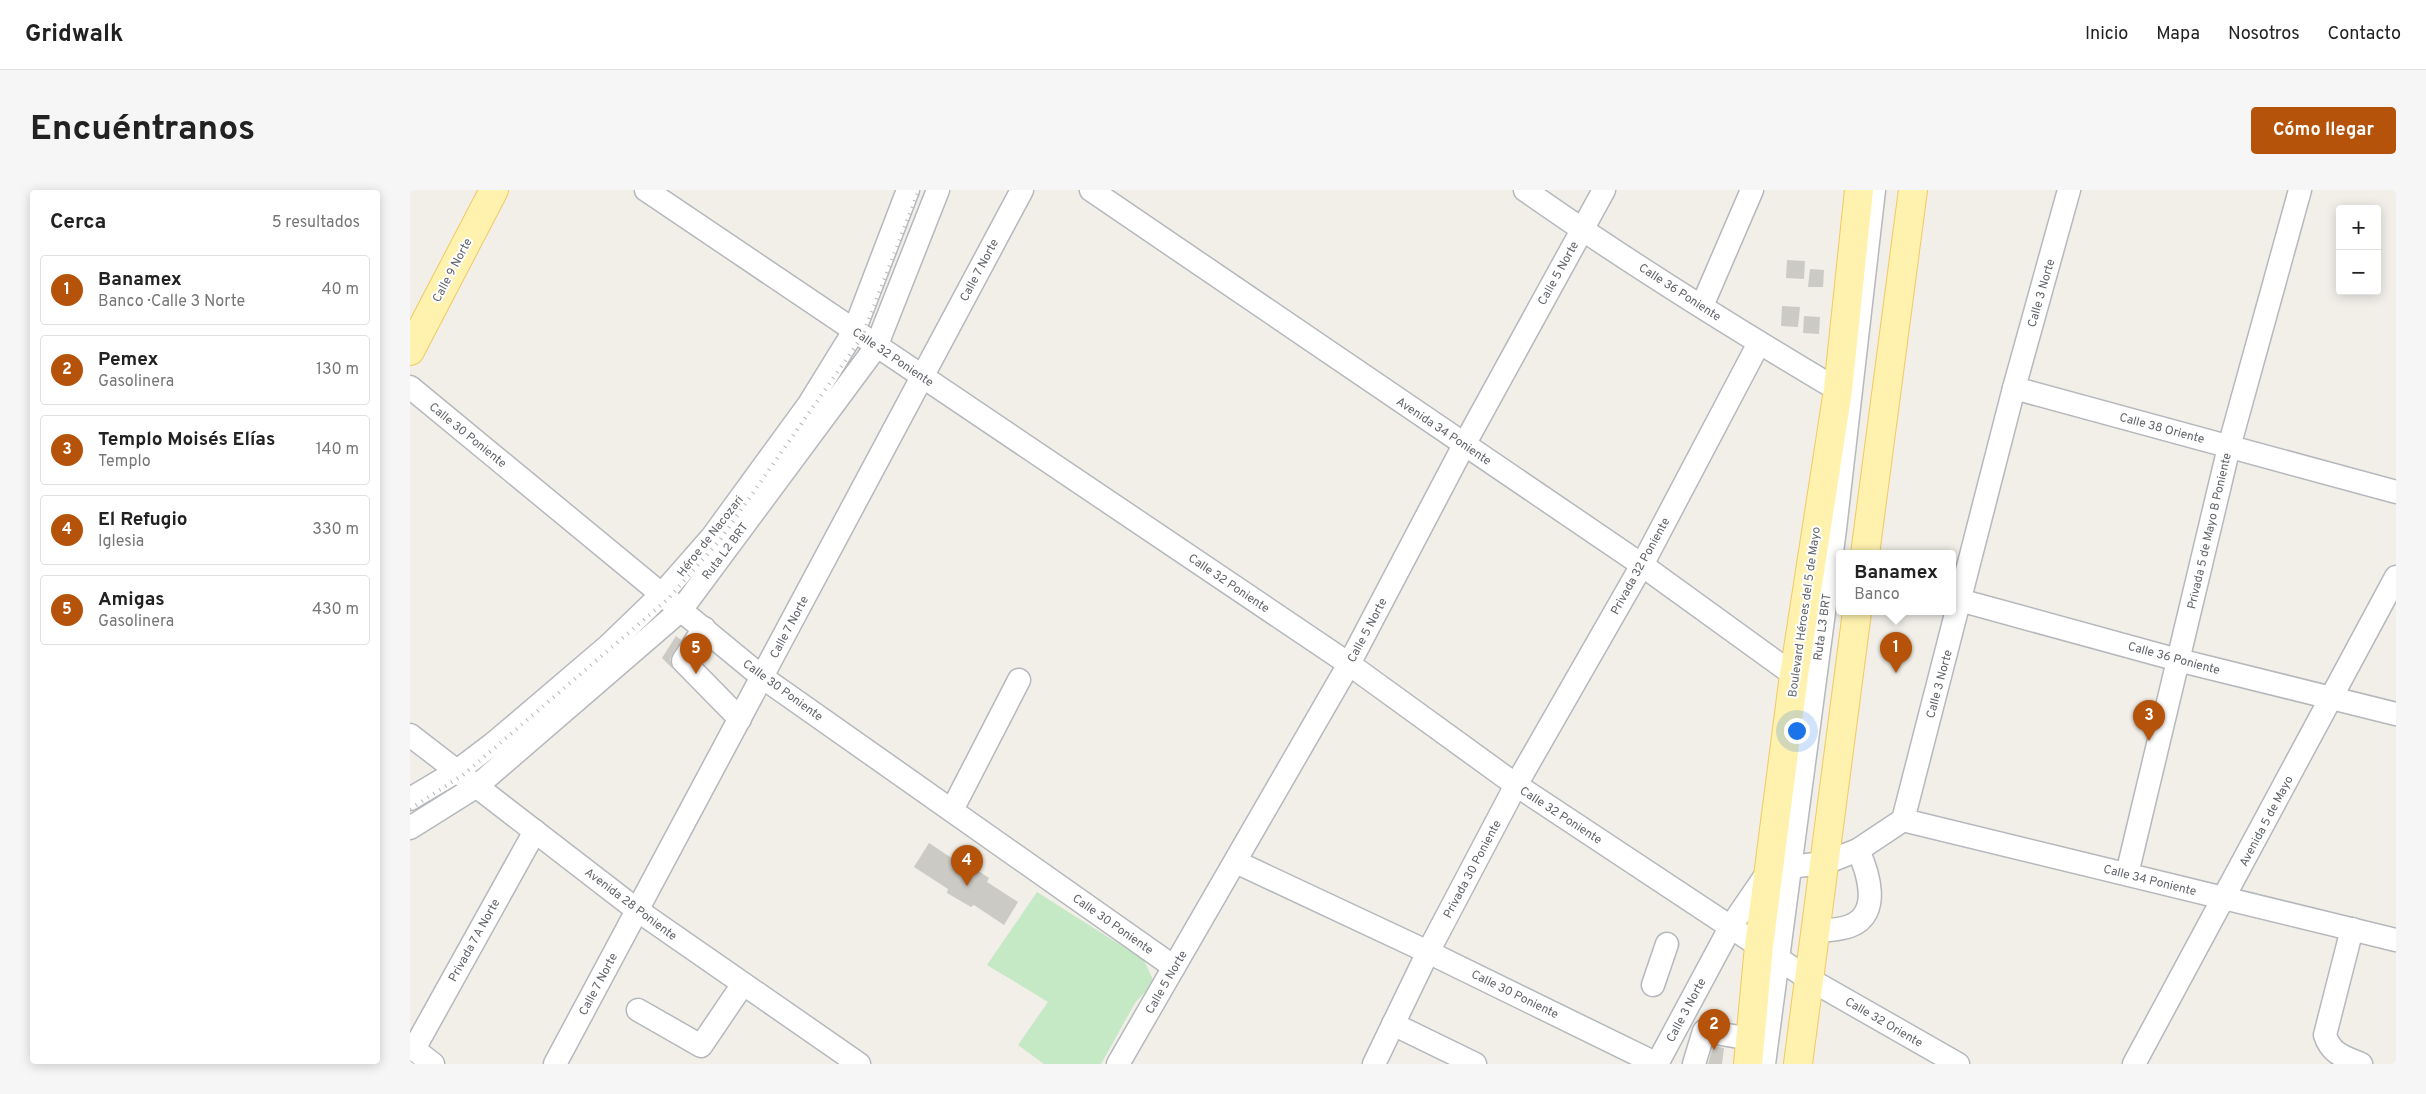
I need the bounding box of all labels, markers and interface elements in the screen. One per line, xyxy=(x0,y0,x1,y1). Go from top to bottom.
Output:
text: Gridwalk xyxy=(25,20,123,50)
text: Inicio xyxy=(2085,23,2128,46)
text: Mapa xyxy=(2156,23,2200,46)
text: Nosotros xyxy=(2228,23,2300,46)
text: Contacto xyxy=(2328,23,2401,46)
button: Cómo llegar xyxy=(2251,107,2396,154)
text: Encuéntranos xyxy=(30,108,255,152)
map controls xyxy=(2336,205,2381,295)
button: + xyxy=(2336,205,2381,250)
text: Cerca xyxy=(50,209,106,236)
text: 5 resultados xyxy=(272,213,360,233)
street label: Calle 9 Norte xyxy=(429,236,476,305)
street label: Calle 7 Norte xyxy=(957,236,1003,305)
street label: Calle 5 Norte xyxy=(1535,239,1583,308)
button: − xyxy=(2336,250,2381,295)
street label: Calle 3 Norte xyxy=(2025,257,2059,329)
street label: Calle 36 Poniente xyxy=(1635,260,1724,325)
text: Banamex xyxy=(98,268,182,292)
text: 1 xyxy=(64,280,70,300)
text: 40 m xyxy=(321,280,359,300)
text: Banco · Calle 3 Norte xyxy=(98,292,245,312)
street label: Calle 32 Poniente xyxy=(849,325,936,391)
text: Pemex xyxy=(98,348,158,372)
text: 2 xyxy=(62,360,72,380)
text: 130 m xyxy=(316,360,359,380)
text: Gasolinera xyxy=(98,372,174,392)
street label: Avenida 34 Poniente xyxy=(1393,394,1494,470)
street label: Calle 30 Poniente xyxy=(425,400,509,472)
street label: Calle 38 Oriente xyxy=(2117,410,2206,448)
text: Templo Moisés Elías xyxy=(98,428,275,452)
text: 3 xyxy=(62,440,72,460)
text: 140 m xyxy=(316,440,359,460)
text: Templo xyxy=(98,452,151,472)
street label: Privada 5 de Mayo B Poniente xyxy=(2184,452,2236,611)
street label: Héroe de Nacozari xyxy=(674,493,748,581)
text: El Refugio xyxy=(98,508,188,532)
street label: Privada 32 Poniente xyxy=(1608,515,1674,618)
text: 4 xyxy=(62,520,72,540)
text: 330 m xyxy=(312,520,359,540)
street label: Ruta L2 BRT xyxy=(699,520,753,583)
street label: Boulevard Héroes del 5 de Mayo xyxy=(1785,526,1825,698)
text: Iglesia xyxy=(98,532,144,552)
popup xyxy=(1836,550,1956,615)
street label: Calle 32 Poniente xyxy=(1185,551,1272,617)
text: Banamex xyxy=(1854,561,1938,585)
text: Banco xyxy=(1854,585,1900,605)
text: Amigas xyxy=(98,588,165,612)
street label: Calle 7 Norte xyxy=(767,593,813,662)
street label: Ruta L3 BRT xyxy=(1810,593,1836,662)
street label: Calle 5 Norte xyxy=(1344,595,1392,665)
text: 5 xyxy=(62,600,72,620)
text: 430 m xyxy=(312,600,359,620)
text: Gasolinera xyxy=(98,612,174,632)
pin: 1 xyxy=(1880,632,1912,673)
pin: 5 xyxy=(680,633,712,674)
street label: Calle 36 Poniente xyxy=(2126,639,2222,679)
street label: Calle 3 Norte xyxy=(1923,648,1957,720)
street label: Calle 30 Poniente xyxy=(739,656,826,725)
pin: 3 xyxy=(2133,700,2165,741)
your location xyxy=(1784,718,1810,744)
street label: Avenida 5 de Mayo xyxy=(2236,773,2298,870)
street label: Calle 32 Poniente xyxy=(1516,783,1605,848)
street label: Privada 30 Poniente xyxy=(1440,818,1506,921)
pin: 4 xyxy=(951,845,983,886)
street label: Calle 34 Poniente xyxy=(2102,862,2198,900)
street label: Avenida 28 Poniente xyxy=(581,865,680,945)
street label: Calle 30 Poniente xyxy=(1069,891,1156,959)
street label: Privada 7 A Norte xyxy=(445,896,504,985)
street label: Calle 5 Norte xyxy=(1142,948,1191,1017)
street label: Calle 7 Norte xyxy=(576,950,622,1019)
street label: Calle 30 Poniente xyxy=(1468,967,1561,1023)
street label: Calle 3 Norte xyxy=(1663,976,1711,1045)
street label: Calle 32 Oriente xyxy=(1842,994,1925,1052)
pin: 2 xyxy=(1698,1009,1730,1050)

